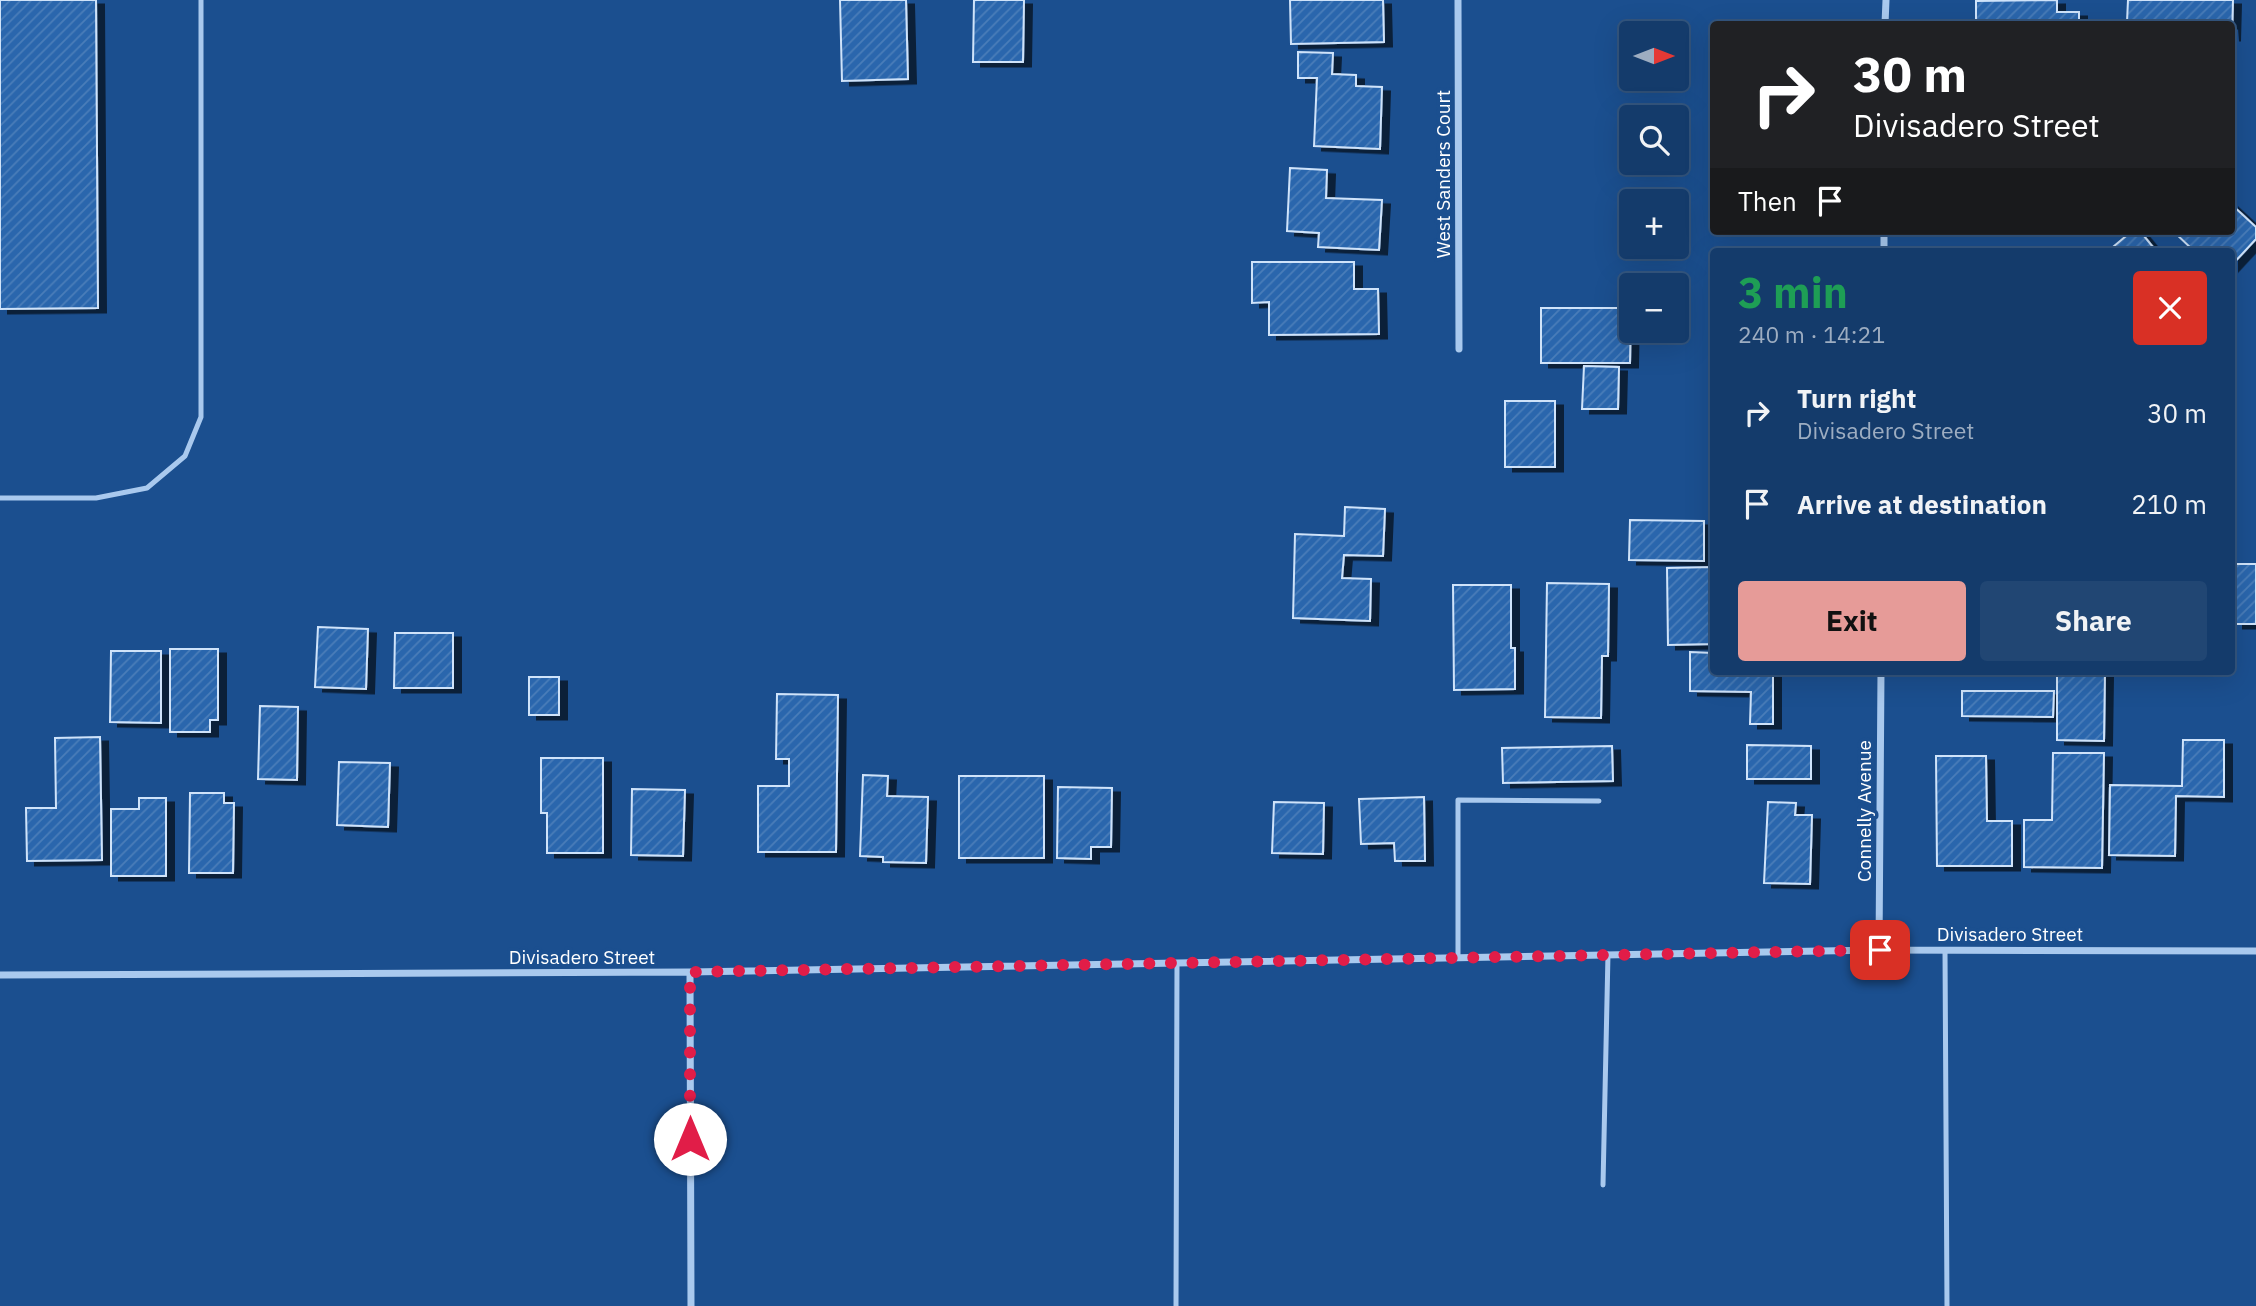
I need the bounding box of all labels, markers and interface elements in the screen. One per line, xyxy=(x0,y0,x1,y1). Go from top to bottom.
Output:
north arrow xyxy=(1619,21,1689,91)
map controls xyxy=(1619,21,1689,343)
text: 30 m xyxy=(1853,42,1967,105)
icon: right xyxy=(1738,49,1829,140)
street label: West Sanders Court xyxy=(1431,90,1455,258)
text: Divisadero Street xyxy=(1853,104,2100,146)
button: search xyxy=(1619,105,1689,175)
icon: arrive xyxy=(1811,182,1849,220)
text: Then xyxy=(1738,184,1797,218)
button: + xyxy=(1619,189,1689,259)
text: 3 min xyxy=(1738,265,1848,320)
button: close xyxy=(2133,271,2207,345)
button: − xyxy=(1619,273,1689,343)
text: 240 m · 14:21 xyxy=(1738,319,1885,349)
text: Turn right xyxy=(1797,381,1916,415)
icon: right xyxy=(1738,394,1776,432)
text: 30 m xyxy=(2147,396,2207,430)
text: Divisadero Street xyxy=(1797,415,1974,445)
icon: arrive xyxy=(1738,485,1776,523)
text: Arrive at destination xyxy=(1797,487,2047,521)
text: 210 m xyxy=(2131,487,2207,521)
button: Exit xyxy=(1738,581,1966,661)
button: Share xyxy=(1980,581,2207,661)
street label: Connelly Avenue xyxy=(1852,740,1876,882)
pin xyxy=(1850,920,1910,980)
street label: Divisadero Street xyxy=(1937,922,2083,946)
icon: arrive xyxy=(1861,931,1899,969)
street label: Divisadero Street xyxy=(509,945,655,969)
position arrow xyxy=(653,1102,727,1176)

